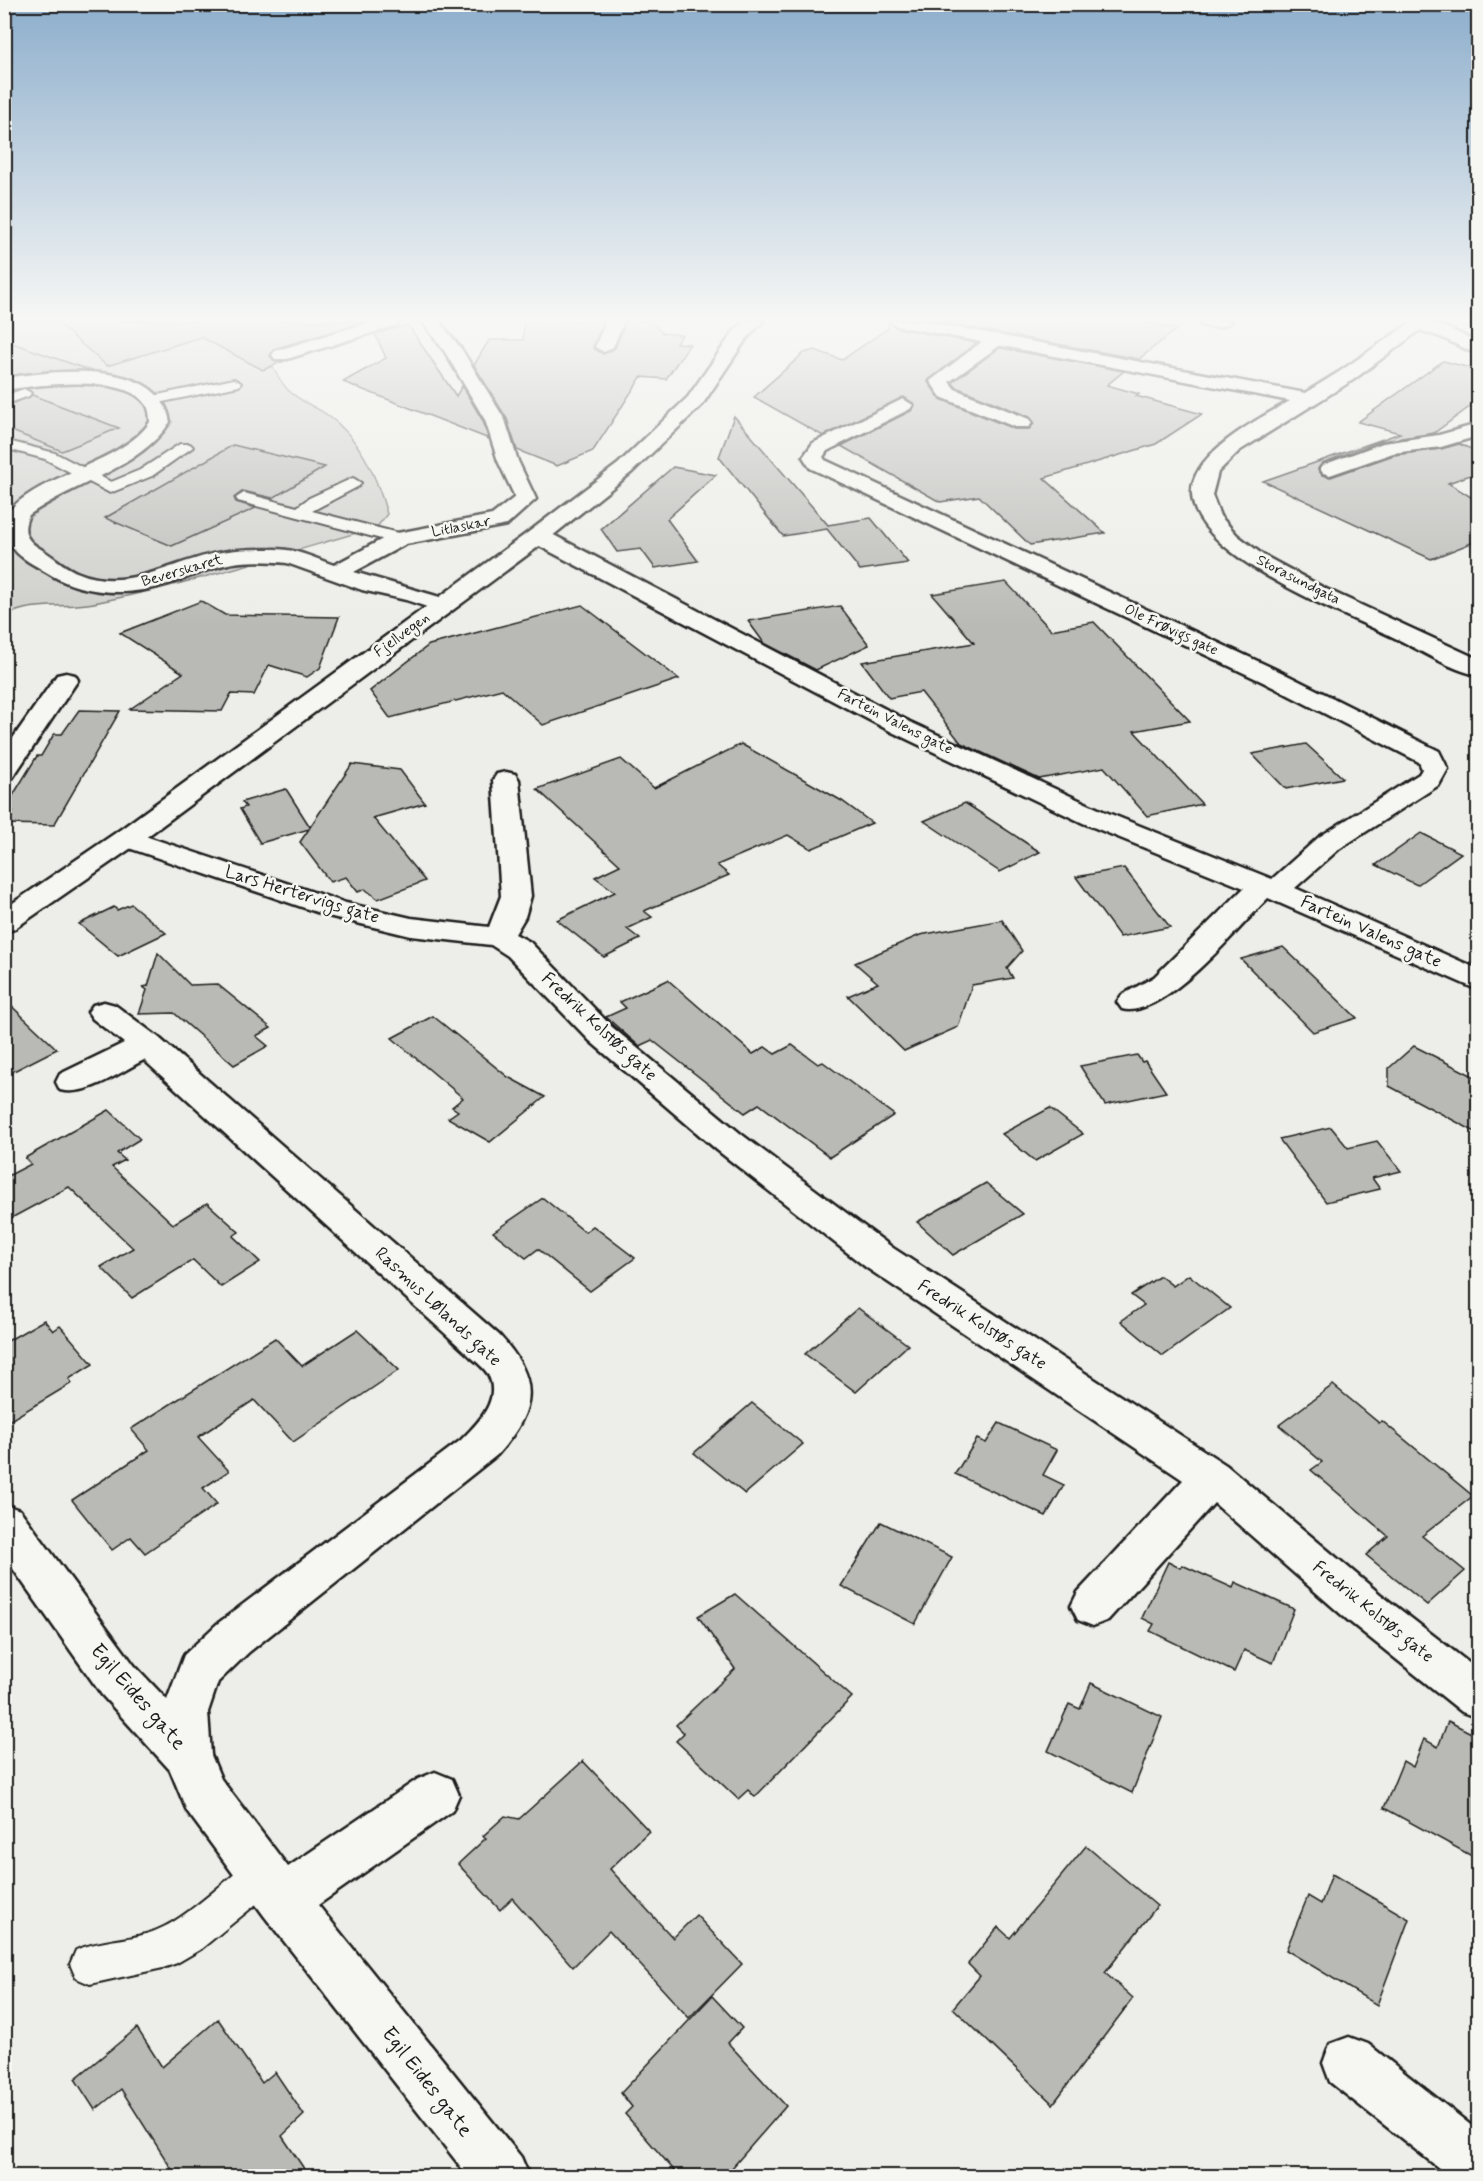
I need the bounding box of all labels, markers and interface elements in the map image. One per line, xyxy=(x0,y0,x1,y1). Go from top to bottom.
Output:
street label: Litlaskar xyxy=(430,511,492,543)
street label: Beverskaret xyxy=(139,550,225,592)
street label: Storasundgata xyxy=(1253,550,1343,610)
street label: Ole Frøvigs gate xyxy=(1120,599,1221,662)
street label: Fjellvegen xyxy=(370,608,435,663)
street label: Fartein Valens gate xyxy=(833,684,956,761)
street label: Lars Hertervigs gate xyxy=(221,860,382,932)
street label: Fartein Valens gate xyxy=(1296,890,1445,975)
street label: Fredrik Kolstøs gate xyxy=(535,967,662,1088)
street label: Rasmus Lølands gate xyxy=(368,1242,507,1374)
street label: Fredrik Kolstøs gate xyxy=(912,1274,1051,1378)
street label: Fredrik Kolstøs gate xyxy=(1306,1556,1439,1670)
street label: Egil Eides gate xyxy=(83,1638,192,1757)
street label: Egil Eides gate xyxy=(374,2021,479,2144)

